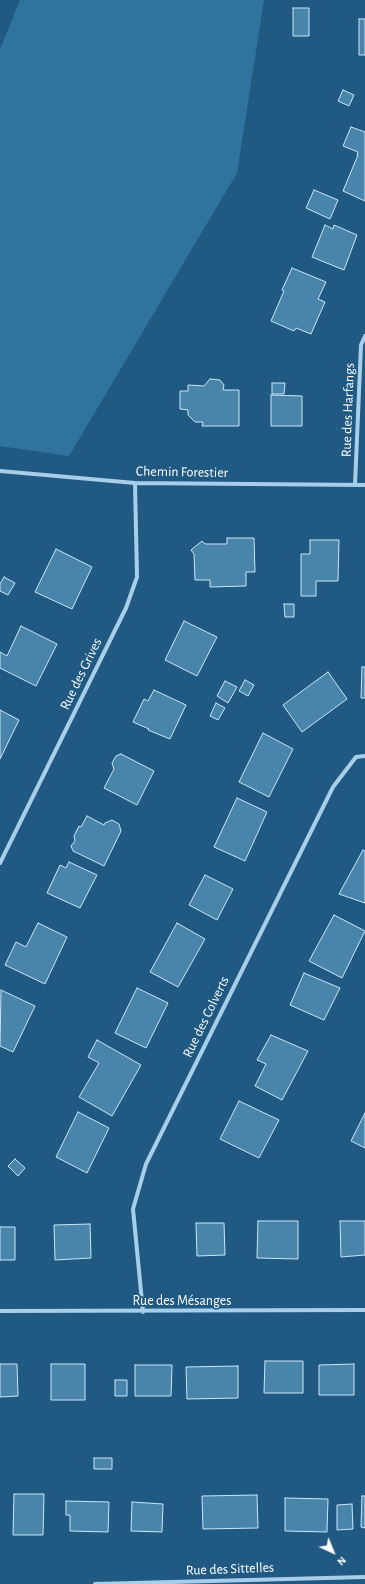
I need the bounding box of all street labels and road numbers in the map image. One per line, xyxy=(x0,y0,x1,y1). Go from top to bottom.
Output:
street label: Rue des Harfangs xyxy=(338,363,358,457)
street label: Chemin Forestier xyxy=(136,463,228,481)
street label: Rue des Grives xyxy=(56,635,106,713)
street label: Rue des Colverts xyxy=(179,974,233,1060)
street label: Rue des Mésanges xyxy=(133,1293,231,1309)
street label: Rue des Sittelles xyxy=(186,1559,274,1579)

